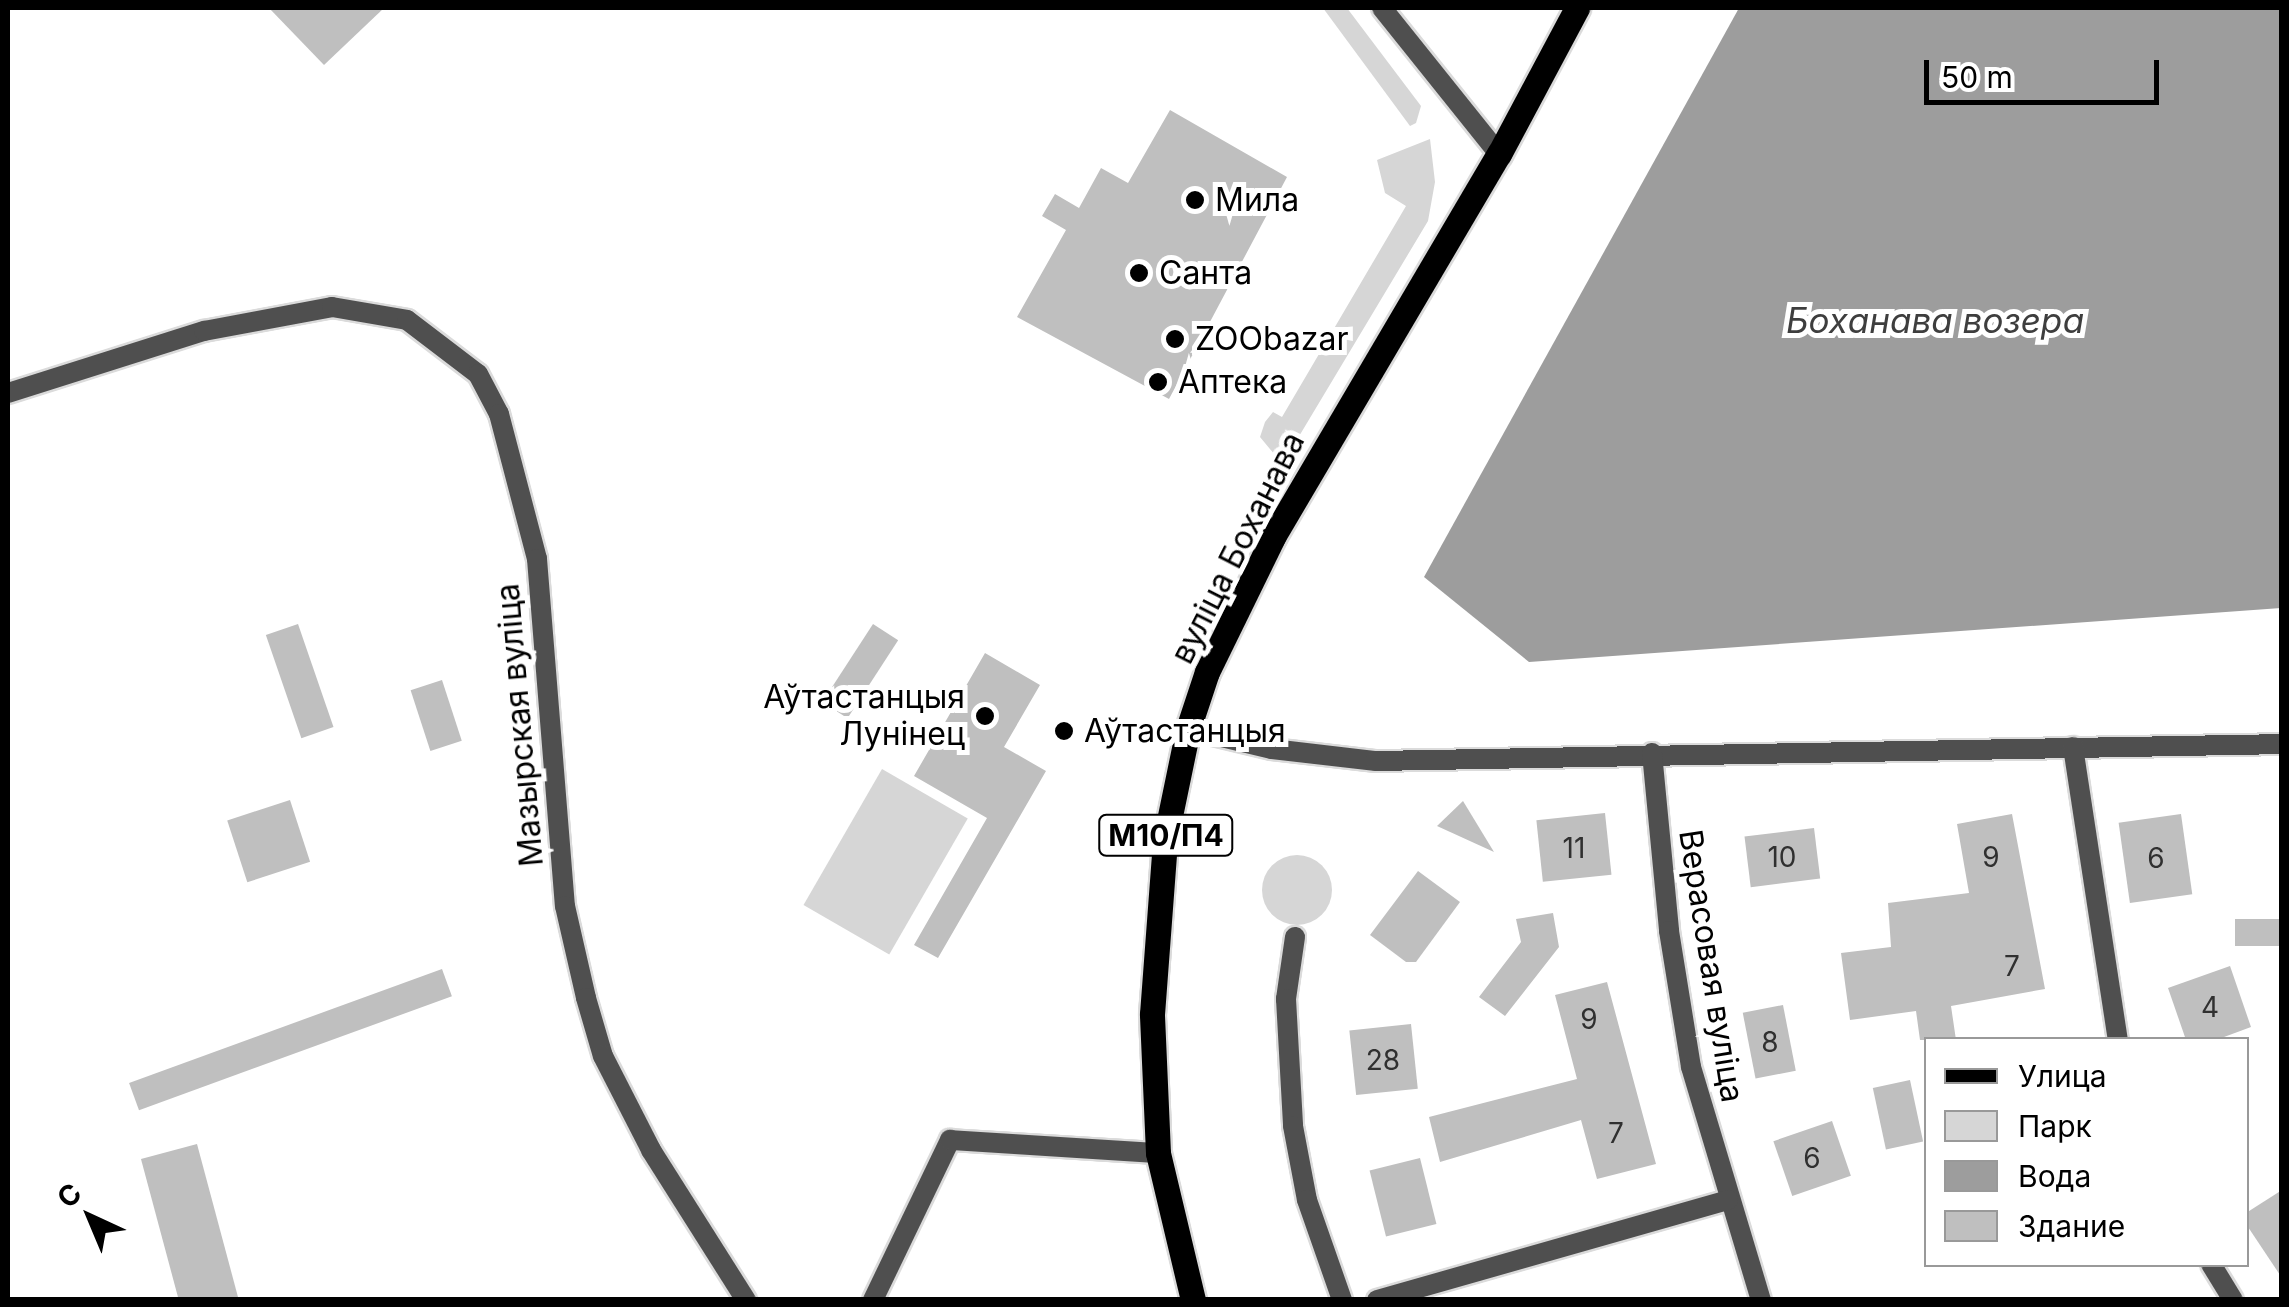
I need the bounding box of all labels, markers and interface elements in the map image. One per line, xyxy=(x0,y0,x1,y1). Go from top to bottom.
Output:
scale bar xyxy=(1929,40,2164,102)
text: 50 m xyxy=(1941,59,2013,95)
place label: Мила xyxy=(1215,181,1299,219)
marker: Мила xyxy=(1184,189,1206,211)
place label: Санта xyxy=(1159,254,1252,292)
marker: Санта xyxy=(1128,262,1150,284)
water label: Боханава возера xyxy=(1786,299,2084,341)
place label: ZOObazar xyxy=(1195,320,1349,358)
marker: ZOObazar xyxy=(1164,328,1186,350)
place label: Аптека xyxy=(1178,363,1287,401)
marker: Аптека xyxy=(1147,371,1169,393)
street label: вуліца Боханава xyxy=(1163,426,1313,670)
street label: Мазырская вуліца xyxy=(488,582,552,868)
place label: Аўтастанцыя Лунінец xyxy=(763,679,965,754)
marker: Аўтастанцыя Лунінец xyxy=(974,705,996,727)
place label: Аўтастанцыя xyxy=(1084,712,1286,750)
marker: Аўтастанцыя xyxy=(1053,720,1075,742)
road number: М10/П4 xyxy=(1096,810,1236,860)
street label: Верасовая вуліца xyxy=(1670,827,1752,1105)
house number: 11 xyxy=(1563,831,1585,865)
house number: 10 xyxy=(1767,840,1797,874)
house number: 9 xyxy=(1982,840,2000,874)
house number: 6 xyxy=(2147,841,2165,875)
house number: 7 xyxy=(2004,949,2020,983)
house number: 4 xyxy=(2201,990,2219,1024)
house number: 9 xyxy=(1580,1002,1598,1036)
house number: 8 xyxy=(1761,1025,1779,1059)
legend xyxy=(1924,1037,2249,1267)
house number: 28 xyxy=(1366,1043,1400,1077)
text: Улица xyxy=(2018,1058,2107,1094)
text: Парк xyxy=(2018,1108,2092,1144)
house number: 7 xyxy=(1608,1116,1624,1150)
house number: 6 xyxy=(1803,1141,1821,1175)
text: Вода xyxy=(2018,1158,2091,1194)
north arrow xyxy=(40,1167,140,1267)
text: С xyxy=(50,1176,88,1215)
text: Здание xyxy=(2018,1208,2125,1244)

